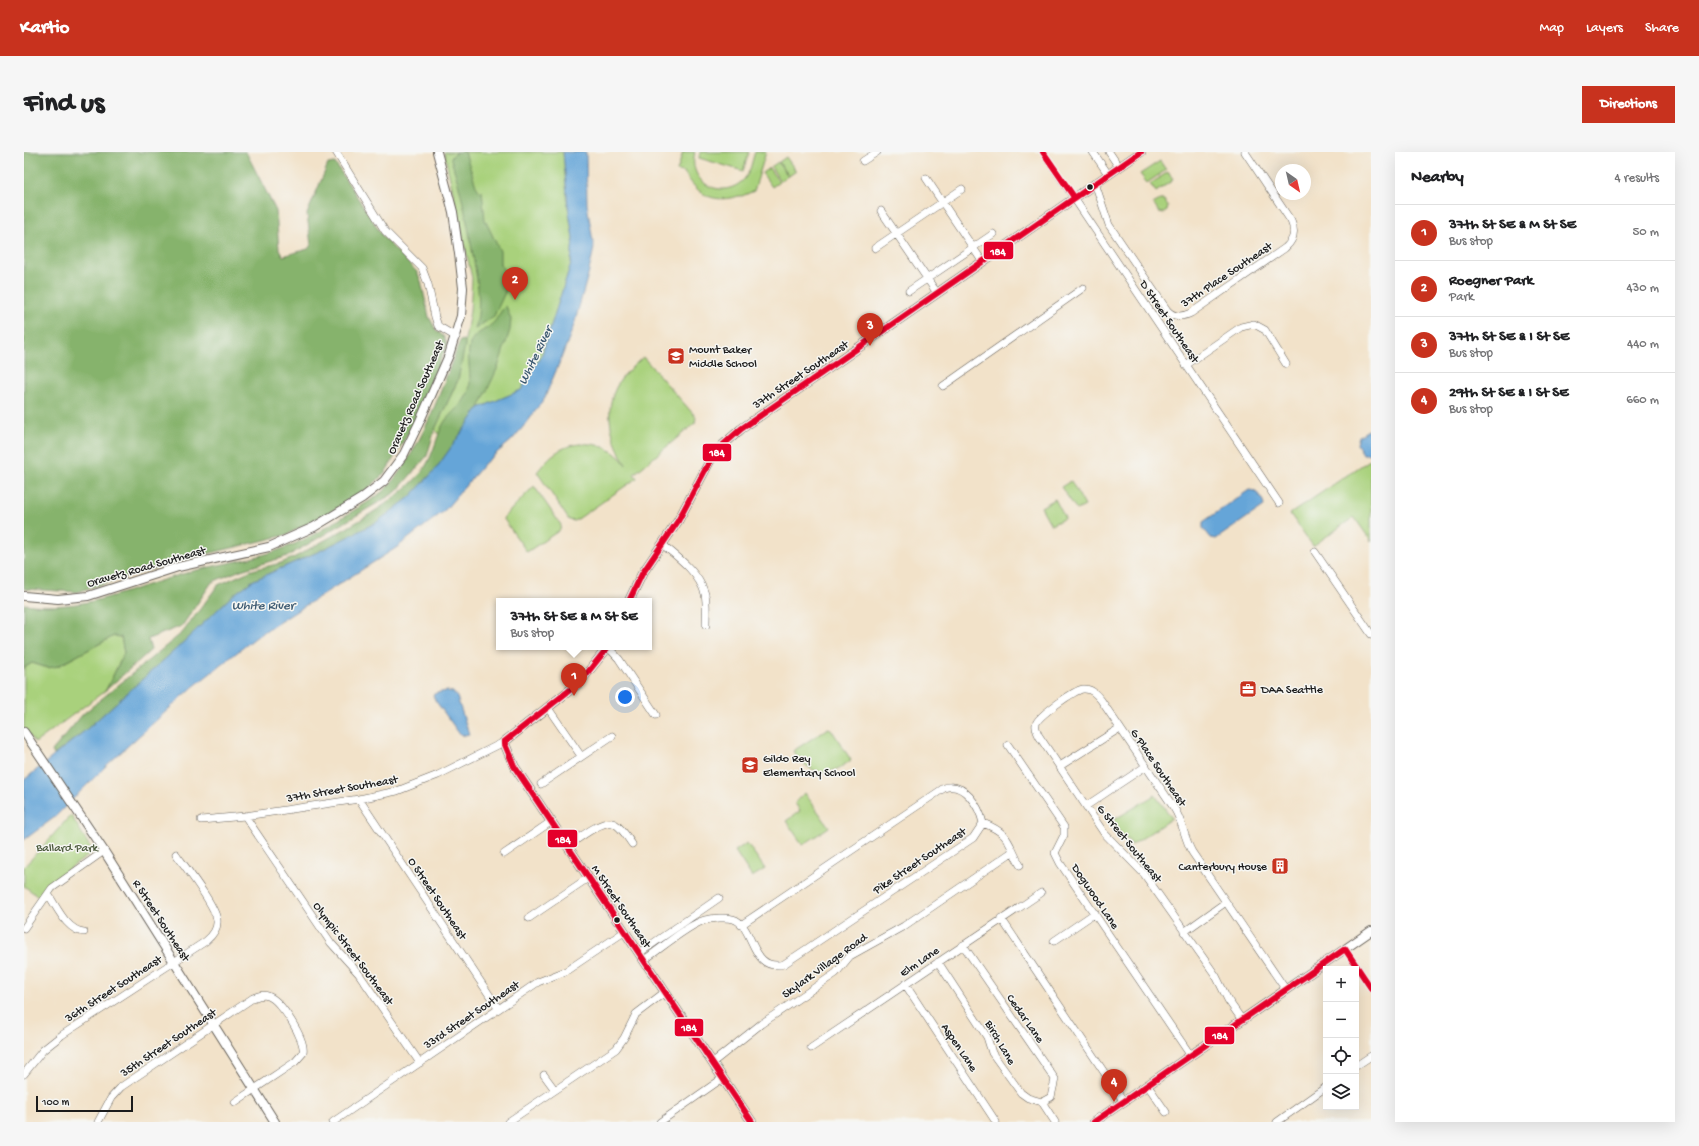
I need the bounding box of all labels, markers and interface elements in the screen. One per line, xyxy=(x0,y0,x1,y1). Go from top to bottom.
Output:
text: Kartio xyxy=(20,17,69,40)
text: Map xyxy=(1540,20,1564,37)
text: Layers xyxy=(1586,20,1623,37)
text: Share xyxy=(1645,20,1679,37)
button: Directions xyxy=(1582,86,1675,123)
text: Find us xyxy=(24,88,104,121)
north arrow xyxy=(1275,164,1311,200)
text: Nearby xyxy=(1411,168,1464,188)
text: 4 results xyxy=(1615,171,1659,186)
unlabelled marker xyxy=(1085,182,1095,192)
text: 37th St SE & M St SE xyxy=(1449,216,1576,234)
text: 1 xyxy=(1421,225,1427,240)
text: 50 m xyxy=(1632,225,1659,240)
text: Bus stop xyxy=(1449,234,1493,249)
street label: 37th Place Southeast xyxy=(1178,239,1276,312)
line badge: 184 xyxy=(983,241,1014,260)
text: 184 xyxy=(989,247,1007,259)
pin: 2 xyxy=(502,267,528,300)
text: Roegner Park xyxy=(1449,272,1533,290)
street label: D Street Southeast xyxy=(1135,277,1202,367)
text: 2 xyxy=(1421,281,1427,296)
text: 430 m xyxy=(1626,281,1659,296)
text: Park xyxy=(1449,290,1474,305)
pin: 3 xyxy=(857,313,883,346)
water label: White River xyxy=(516,323,558,388)
text: 37th St SE & I St SE xyxy=(1449,328,1569,346)
text: 3 xyxy=(1421,337,1427,352)
text: 440 m xyxy=(1627,337,1659,352)
street label: Oravetz Road Southeast xyxy=(385,338,449,457)
street label: 37th Street Southeast xyxy=(750,338,853,413)
place label: Mount Baker Middle School xyxy=(689,344,757,372)
school or university icon: Mount Baker Middle School xyxy=(666,346,686,366)
text: Bus stop xyxy=(1449,346,1493,361)
text: 29th St SE & I St SE xyxy=(1449,384,1569,402)
text: 4 xyxy=(1421,393,1427,408)
text: 660 m xyxy=(1626,393,1659,408)
text: Bus stop xyxy=(1449,402,1493,417)
line badge: 184 xyxy=(702,443,732,462)
text: 184 xyxy=(708,448,726,460)
street label: Oravetz Road Southeast xyxy=(86,544,208,592)
popup xyxy=(496,598,652,650)
water label: White River xyxy=(232,599,297,614)
text: 37th St SE & M St SE xyxy=(510,608,638,626)
text: Bus stop xyxy=(510,626,554,641)
pin: 1 xyxy=(561,663,587,696)
office icon: DAA Seattle xyxy=(1238,679,1258,699)
place label: DAA Seattle xyxy=(1260,684,1324,698)
your location xyxy=(615,687,635,707)
street label: G Place Southeast xyxy=(1126,727,1189,810)
place label: Gildo Rey Elementary School xyxy=(763,753,856,781)
school or university icon: Gildo Rey Elementary School xyxy=(740,755,760,775)
street label: 37th Street Southeast xyxy=(285,773,400,807)
street label: G Street Southeast xyxy=(1093,802,1165,887)
street label: Pike Street Southeast xyxy=(870,825,970,899)
line badge: 184 xyxy=(547,829,578,848)
text: 184 xyxy=(554,835,572,847)
park label: Ballard Park xyxy=(35,842,100,856)
street label: O Street Southeast xyxy=(404,855,470,944)
building icon: Canterbury House xyxy=(1270,856,1290,876)
street label: Dogwood Lane xyxy=(1067,861,1122,933)
place label: Canterbury House xyxy=(1179,861,1268,875)
street label: M Street Southeast xyxy=(587,863,654,952)
street label: R Street Southeast xyxy=(129,877,193,966)
street label: Olympic Street Southeast xyxy=(309,900,396,1009)
unlabelled marker xyxy=(612,915,622,925)
street label: Skylark Village Road xyxy=(780,930,871,1002)
street label: Elm Lane xyxy=(898,944,943,981)
street label: 36th Street Southeast xyxy=(62,953,166,1027)
map controls xyxy=(1323,966,1359,1110)
button: + xyxy=(1323,966,1359,1002)
street label: 33rd Street Southeast xyxy=(421,978,524,1053)
street label: Cedar Lane xyxy=(1002,992,1047,1047)
button: − xyxy=(1323,1002,1359,1038)
street label: 35th Street Southeast xyxy=(118,1006,221,1081)
street label: Birch Lane xyxy=(980,1017,1018,1069)
line badge: 184 xyxy=(674,1018,704,1037)
street label: Aspen Lane xyxy=(937,1021,980,1076)
text: 184 xyxy=(680,1023,698,1035)
line badge: 184 xyxy=(1204,1026,1235,1045)
text: 184 xyxy=(1211,1031,1229,1043)
button: locate xyxy=(1323,1038,1359,1074)
pin: 4 xyxy=(1101,1069,1127,1102)
button: layers xyxy=(1323,1074,1359,1110)
scale bar xyxy=(36,1094,133,1113)
text: 100 m xyxy=(42,1097,69,1109)

